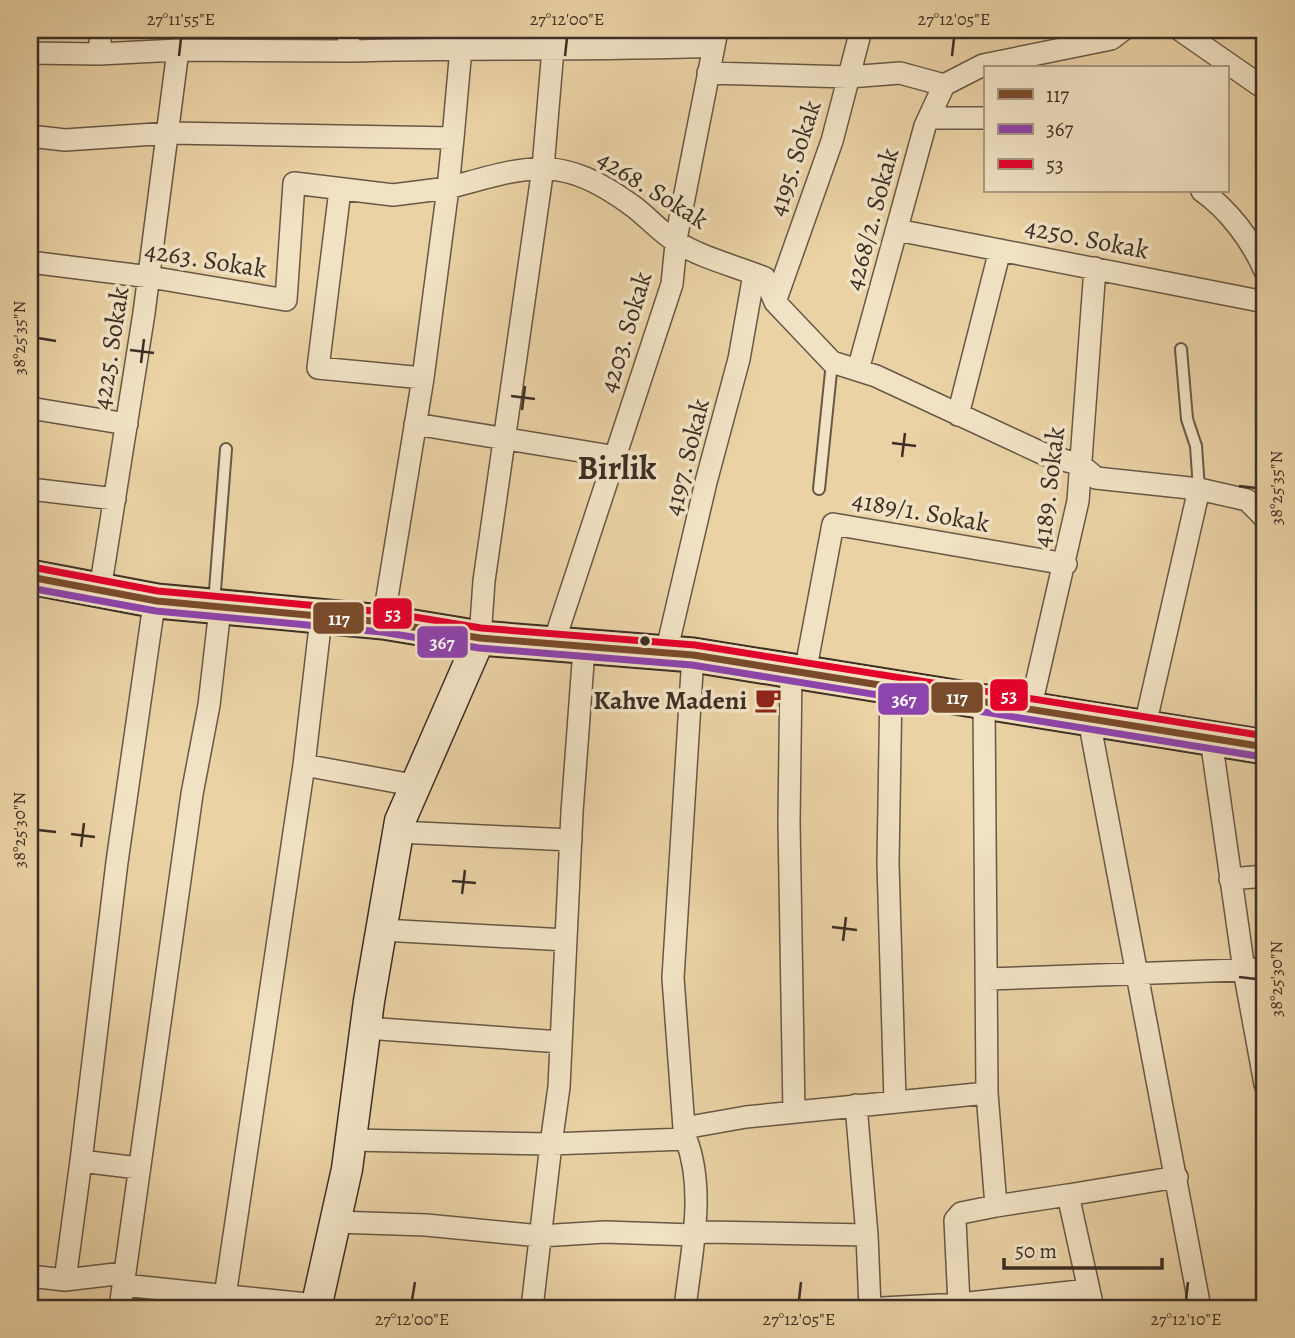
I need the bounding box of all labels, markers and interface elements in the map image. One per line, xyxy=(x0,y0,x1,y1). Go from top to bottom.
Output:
text: 27°11'55"E xyxy=(147,7,215,31)
text: 27°12'00"E xyxy=(530,7,604,31)
text: 27°12'05"E xyxy=(918,7,990,31)
legend xyxy=(984,66,1228,192)
text: 117 xyxy=(1046,81,1069,109)
street label: 4195. Sokak xyxy=(759,96,830,221)
text: 367 xyxy=(1046,115,1073,143)
street label: 4268. Sokak xyxy=(590,141,715,237)
street label: 4268/2. Sokak xyxy=(836,144,907,294)
text: 53 xyxy=(1046,151,1064,179)
street label: 4250. Sokak xyxy=(1022,209,1152,268)
street label: 4263. Sokak xyxy=(142,233,270,286)
street label: 4203. Sokak xyxy=(590,267,661,397)
street label: 4225. Sokak xyxy=(84,284,137,412)
text: 38°25'35"N xyxy=(7,301,31,375)
street label: 4197. Sokak xyxy=(655,395,718,519)
street label: 4189. Sokak xyxy=(1024,425,1073,549)
district label: Birlik xyxy=(578,445,656,490)
text: 38°25'35"N xyxy=(1264,451,1288,525)
street label: 4189/1. Sokak xyxy=(850,482,992,541)
line badge: 53 xyxy=(372,597,413,630)
line badge: 117 xyxy=(312,601,365,635)
text: 53 xyxy=(385,601,401,627)
text: 117 xyxy=(328,606,351,632)
line badge: 367 xyxy=(416,625,469,659)
text: 367 xyxy=(429,630,455,656)
unlabelled marker xyxy=(638,634,652,648)
line badge: 53 xyxy=(989,678,1029,712)
line badge: 117 xyxy=(930,681,984,714)
line badge: 367 xyxy=(877,682,930,716)
place label: Kahve Madeni xyxy=(593,683,747,718)
text: 53 xyxy=(1001,683,1017,709)
cafe icon: Kahve Madeni xyxy=(753,685,783,715)
text: 117 xyxy=(946,685,969,711)
text: 367 xyxy=(891,687,917,713)
text: 38°25'30"N xyxy=(7,792,31,868)
text: 38°25'30"N xyxy=(1264,941,1288,1017)
scale bar xyxy=(1004,1226,1162,1270)
text: 50 m xyxy=(1015,1237,1057,1265)
text: 27°12'00"E xyxy=(375,1307,449,1331)
text: 27°12'05"E xyxy=(763,1307,835,1331)
text: 27°12'10"E xyxy=(1150,1307,1222,1331)

